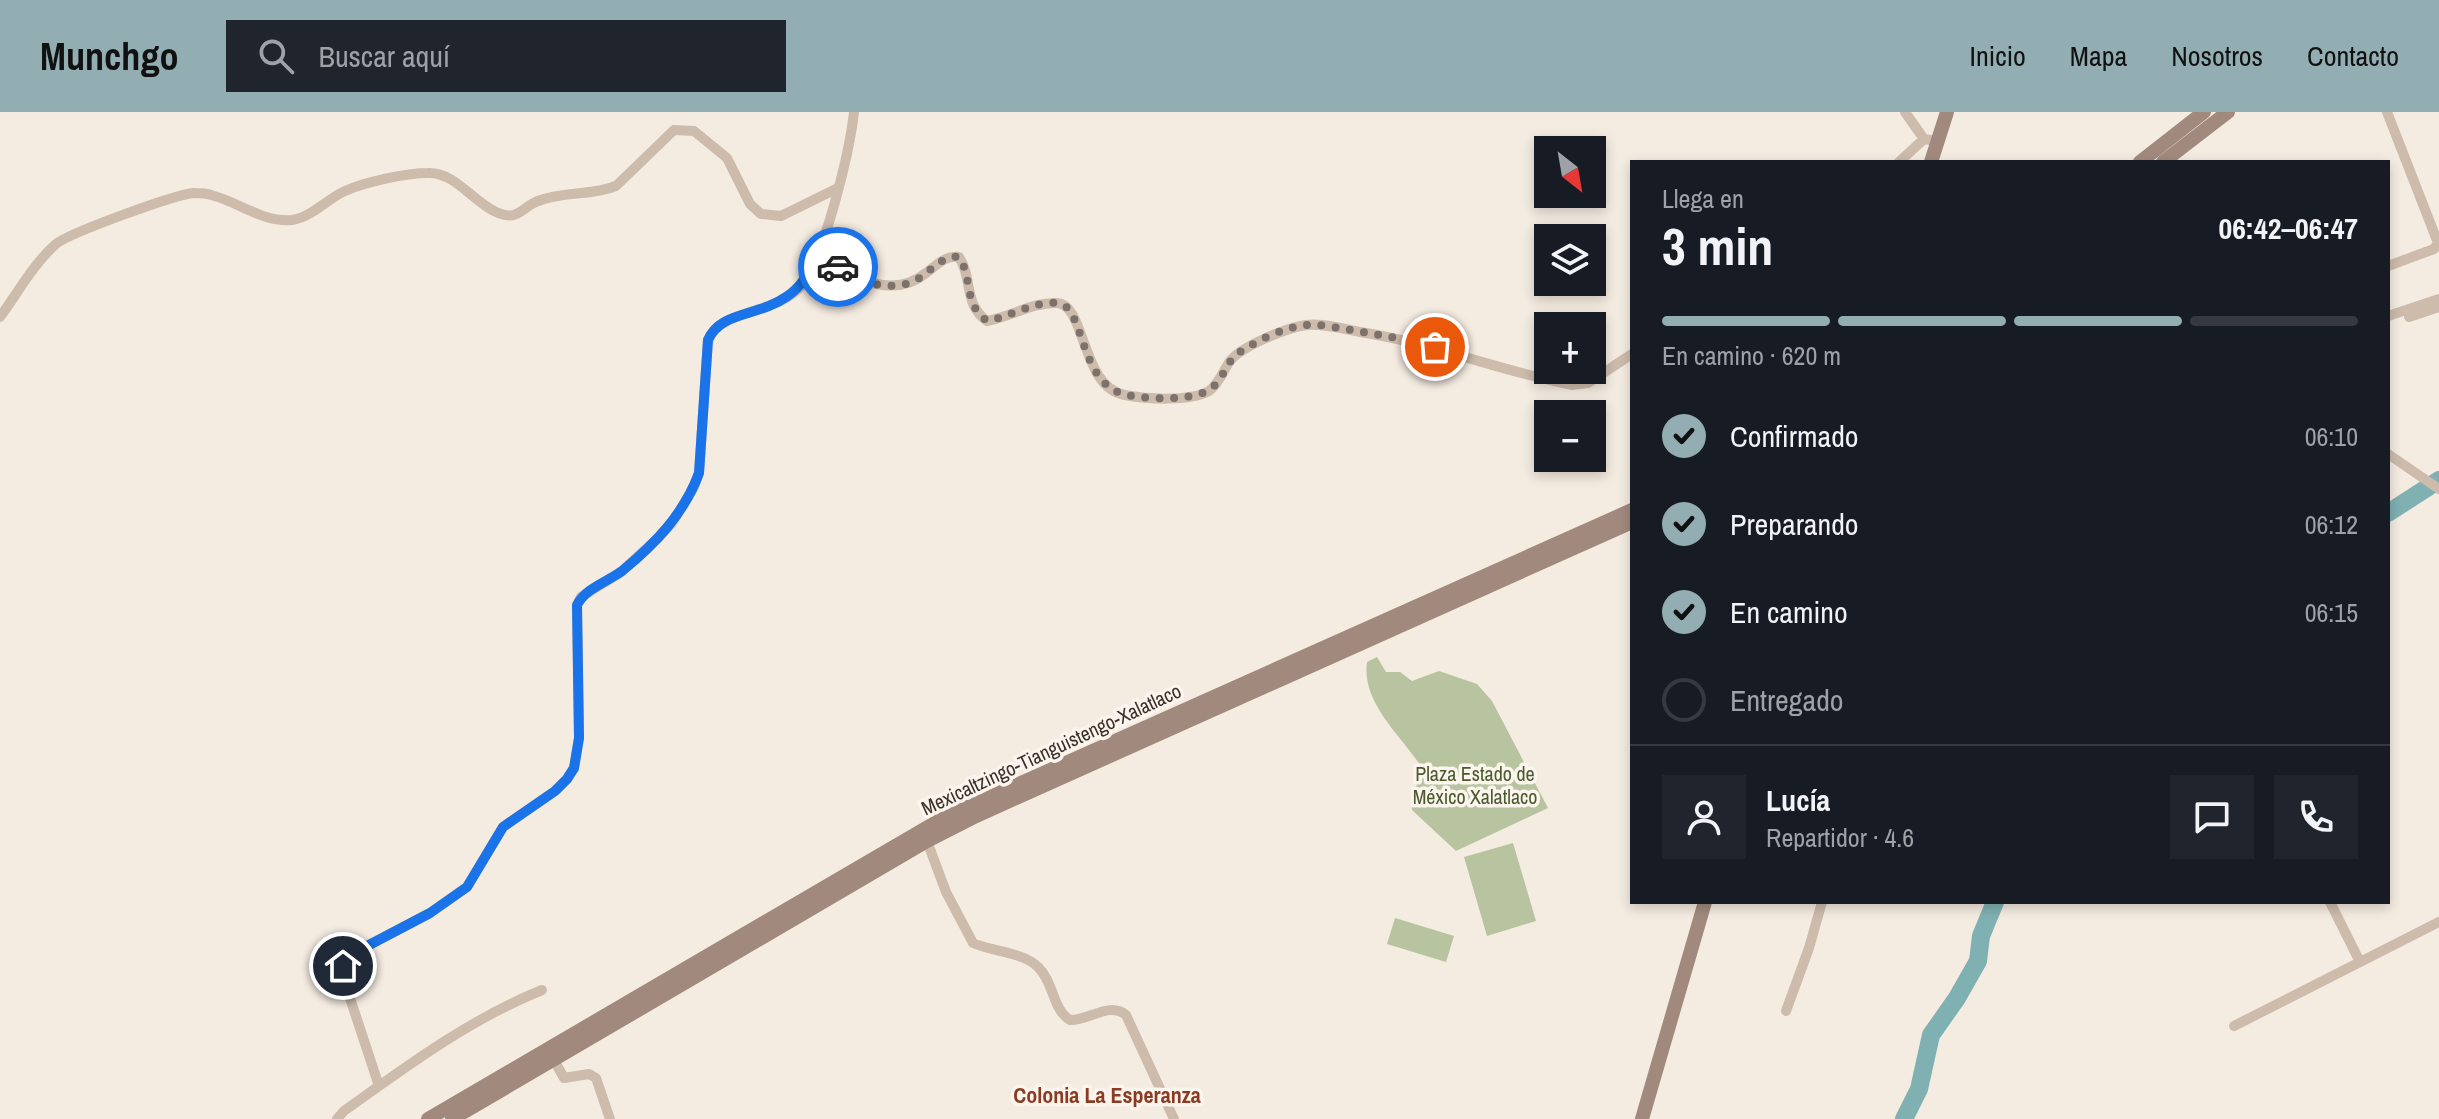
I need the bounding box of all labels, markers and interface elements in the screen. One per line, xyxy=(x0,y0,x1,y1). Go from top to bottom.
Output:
search box xyxy=(226,20,786,92)
text: Munchgo xyxy=(40,31,178,82)
icon: search xyxy=(254,34,298,78)
text: Buscar aquí xyxy=(318,36,450,76)
text: Inicio xyxy=(1970,37,2026,75)
text: Mapa xyxy=(2070,37,2127,75)
text: Nosotros xyxy=(2171,37,2263,75)
text: Contacto xyxy=(2307,37,2399,75)
north arrow xyxy=(1534,136,1606,208)
map controls xyxy=(1534,136,1606,472)
text: Llega en xyxy=(1662,181,1744,216)
text: 06:42–06:47 xyxy=(2219,208,2358,248)
text: 3 min xyxy=(1662,211,1773,281)
button: layers xyxy=(1534,224,1606,296)
courier xyxy=(798,227,878,307)
icon: car xyxy=(816,245,860,289)
button: + xyxy=(1534,312,1606,384)
pin xyxy=(1401,313,1469,381)
icon: bag xyxy=(1413,325,1457,369)
text: En camino · 620 m xyxy=(1662,338,1841,373)
button: − xyxy=(1534,400,1606,472)
icon: check xyxy=(1662,414,1706,458)
text: Confirmado xyxy=(1730,416,1859,456)
text: 06:10 xyxy=(2305,419,2358,454)
icon: check xyxy=(1662,502,1706,546)
text: Preparando xyxy=(1730,504,1859,544)
text: 06:12 xyxy=(2305,507,2358,542)
icon: check xyxy=(1662,590,1706,634)
text: En camino xyxy=(1730,592,1848,632)
text: 06:15 xyxy=(2305,595,2358,630)
street label: Mexicaltzingo-Tianguistengo-Xalatlaco xyxy=(917,677,1185,821)
text: Entregado xyxy=(1730,680,1844,720)
park label: Plaza Estado de México Xalatlaco xyxy=(1413,760,1537,810)
button: person xyxy=(1662,775,1746,859)
button: chat xyxy=(2170,775,2254,859)
button: phone xyxy=(2274,775,2358,859)
text: Lucía xyxy=(1766,780,1830,820)
text: Repartidor · 4.6 xyxy=(1766,820,1914,855)
pin xyxy=(309,932,377,1000)
icon: home xyxy=(321,944,365,988)
district label: Colonia La Esperanza xyxy=(1013,1080,1201,1110)

